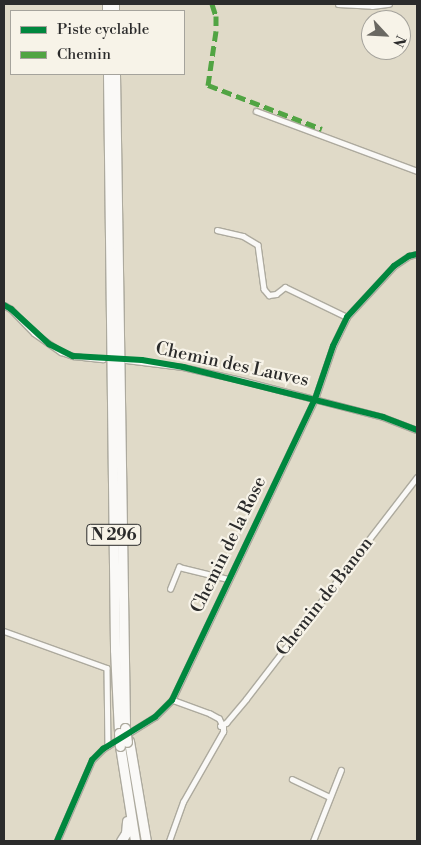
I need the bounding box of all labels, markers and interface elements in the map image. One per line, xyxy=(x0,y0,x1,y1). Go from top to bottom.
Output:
legend xyxy=(10,10,185,75)
north arrow xyxy=(361,10,411,60)
text: Piste cyclable xyxy=(57,20,149,39)
text: N xyxy=(388,32,409,50)
text: Chemin xyxy=(57,45,111,64)
street label: Chemin des Lauves xyxy=(153,338,311,392)
street label: Chemin de la Rose xyxy=(187,473,271,617)
road number: N 296 xyxy=(85,522,143,548)
street label: Chemin de Banon xyxy=(272,533,378,661)

